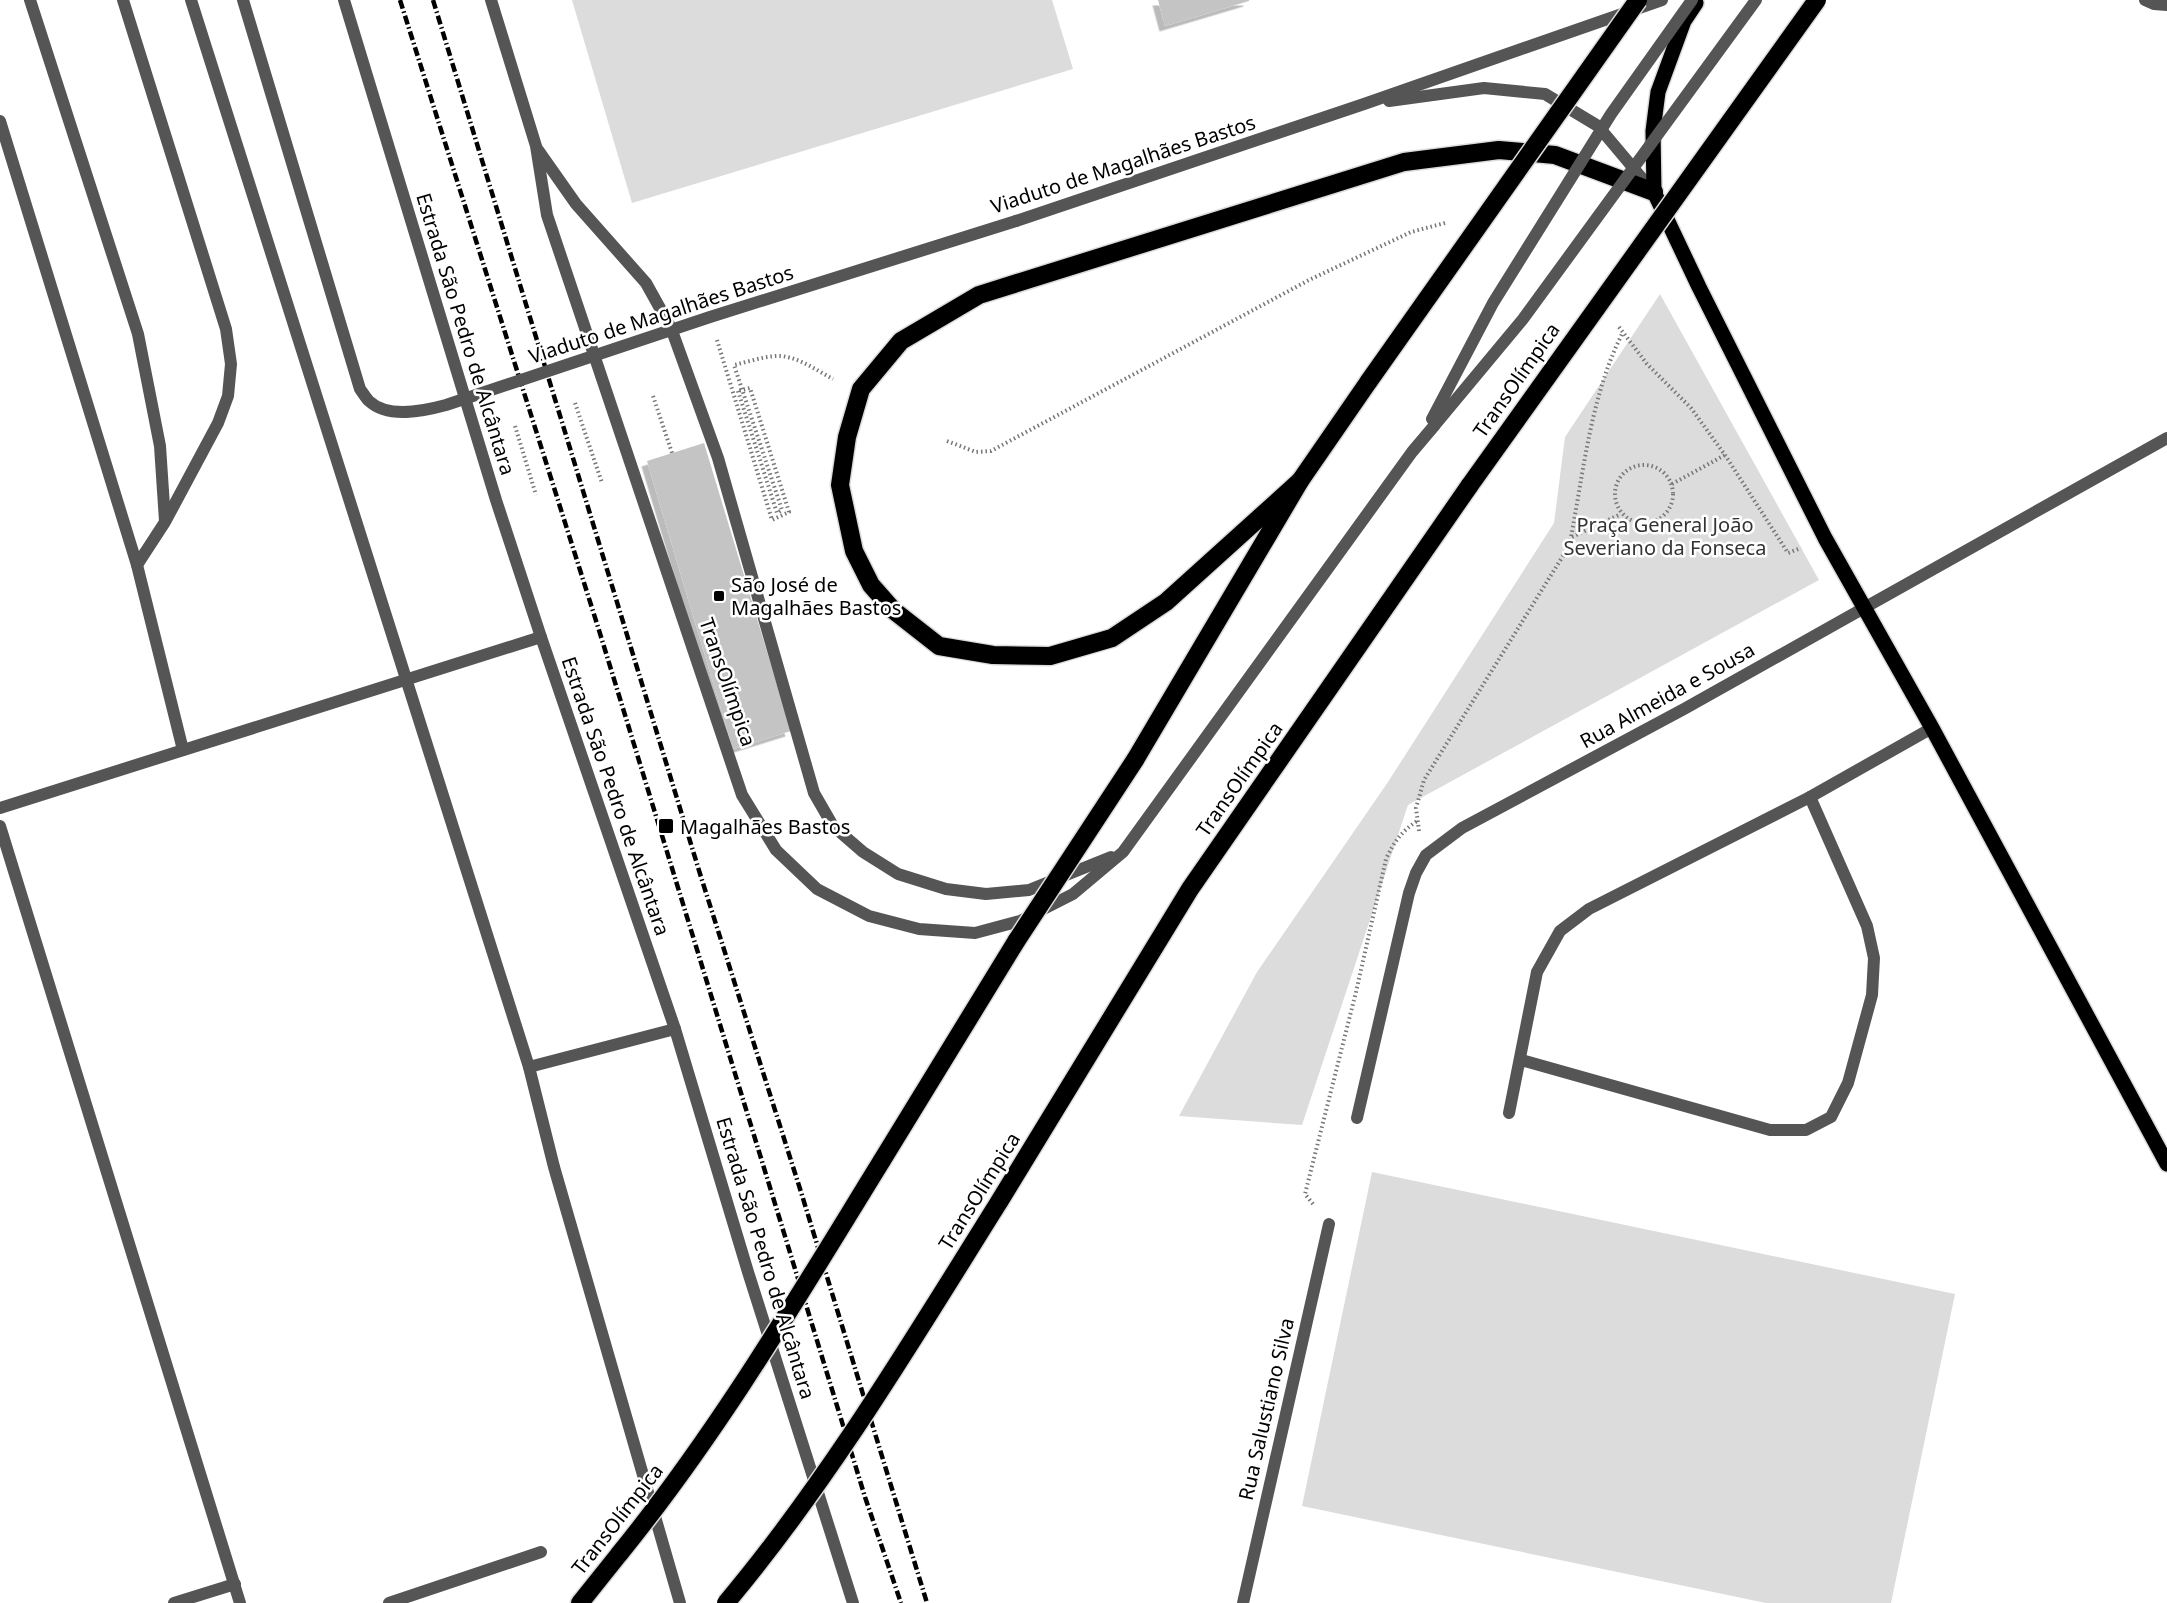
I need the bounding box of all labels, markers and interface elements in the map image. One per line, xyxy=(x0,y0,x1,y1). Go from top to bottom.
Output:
street label: Viaduto de Magalhães Bastos xyxy=(987,108,1259,220)
street label: Estrada São Pedro de Alcântara xyxy=(410,190,522,478)
street label: Viaduto de Magalhães Bastos xyxy=(525,258,797,370)
street label: TransOlímpica xyxy=(1466,317,1566,443)
park label: Praça General João Severiano da Fonseca xyxy=(1564,511,1766,561)
place label: São José de Magalhães Bastos xyxy=(731,571,901,621)
marker: São José de Magalhães Bastos xyxy=(712,589,726,603)
street label: TransOlímpica xyxy=(693,614,763,750)
street label: Rua Almeida e Sousa xyxy=(1575,636,1759,754)
street label: Estrada São Pedro de Alcântara xyxy=(555,653,677,939)
street label: TransOlímpica xyxy=(1189,716,1289,842)
place label: Magalhães Bastos xyxy=(680,813,850,840)
marker: Magalhães Bastos xyxy=(657,817,675,835)
street label: Estrada São Pedro de Alcântara xyxy=(710,1114,822,1402)
street label: TransOlímpica xyxy=(932,1127,1026,1255)
street label: Rua Salustiano Silva xyxy=(1232,1315,1300,1503)
street label: TransOlímpica xyxy=(565,1458,669,1580)

